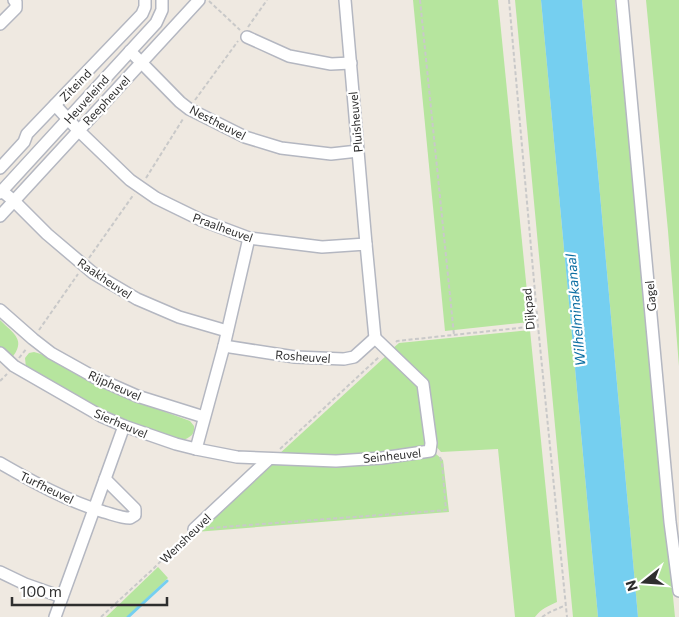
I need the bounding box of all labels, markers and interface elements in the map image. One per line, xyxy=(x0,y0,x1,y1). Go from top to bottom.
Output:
street label: Ziteind xyxy=(56,66,94,104)
street label: Heuveleind xyxy=(61,72,112,126)
street label: Reepheuvel xyxy=(80,72,132,128)
street label: Pluisheuvel xyxy=(345,91,365,153)
street label: Nestheuvel xyxy=(188,102,248,142)
street label: Praalheuvel xyxy=(191,210,255,244)
water label: Wilhelminakanaal xyxy=(562,253,588,367)
street label: Raakheuvel xyxy=(75,255,135,301)
street label: Gagel xyxy=(642,280,658,312)
street label: Dijkpad xyxy=(519,288,537,330)
street label: Rosheuvel xyxy=(275,347,331,365)
street label: Rijpheuvel xyxy=(86,367,144,403)
street label: Sierheuvel xyxy=(92,406,150,440)
street label: Seinheuvel xyxy=(362,445,422,465)
street label: Turfheuvel xyxy=(18,468,76,506)
street label: Wensheuvel xyxy=(157,510,213,566)
north arrow xyxy=(619,557,669,607)
scale bar xyxy=(12,574,168,606)
text: N xyxy=(621,578,641,593)
text: 100 m xyxy=(20,582,62,600)

